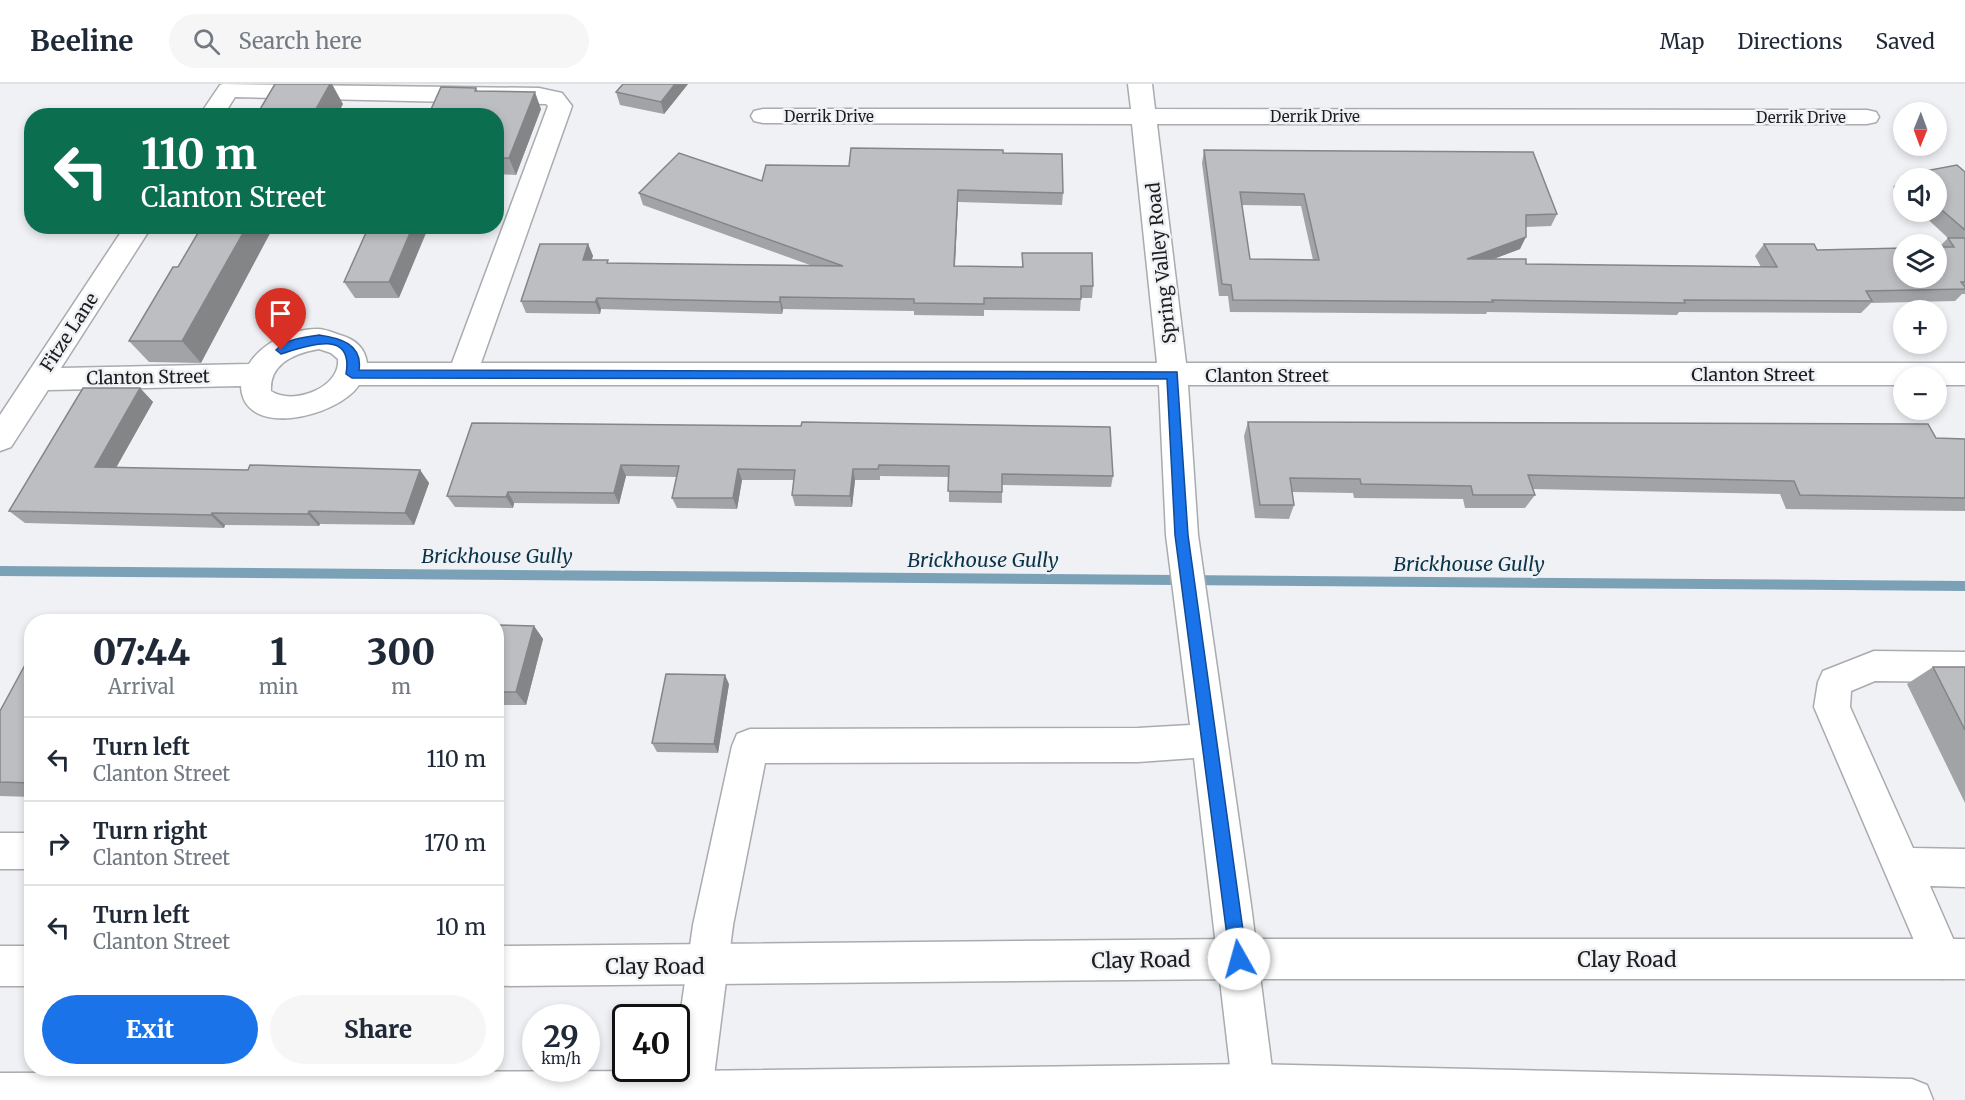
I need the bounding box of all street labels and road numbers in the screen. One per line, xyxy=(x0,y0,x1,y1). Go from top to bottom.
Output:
street label: Derrik Drive xyxy=(784,107,874,126)
street label: Derrik Drive xyxy=(1270,107,1360,126)
street label: Derrik Drive xyxy=(1756,108,1846,127)
street label: Spring Valley Road xyxy=(1141,181,1181,345)
street label: Fitze Lane xyxy=(35,288,103,376)
street label: Clanton Street xyxy=(1691,363,1815,386)
street label: Clanton Street xyxy=(86,364,210,390)
street label: Clanton Street xyxy=(1205,364,1329,387)
street label: Clay Road xyxy=(1091,946,1191,974)
street label: Clay Road xyxy=(1577,946,1677,973)
street label: Clay Road xyxy=(605,953,705,980)

